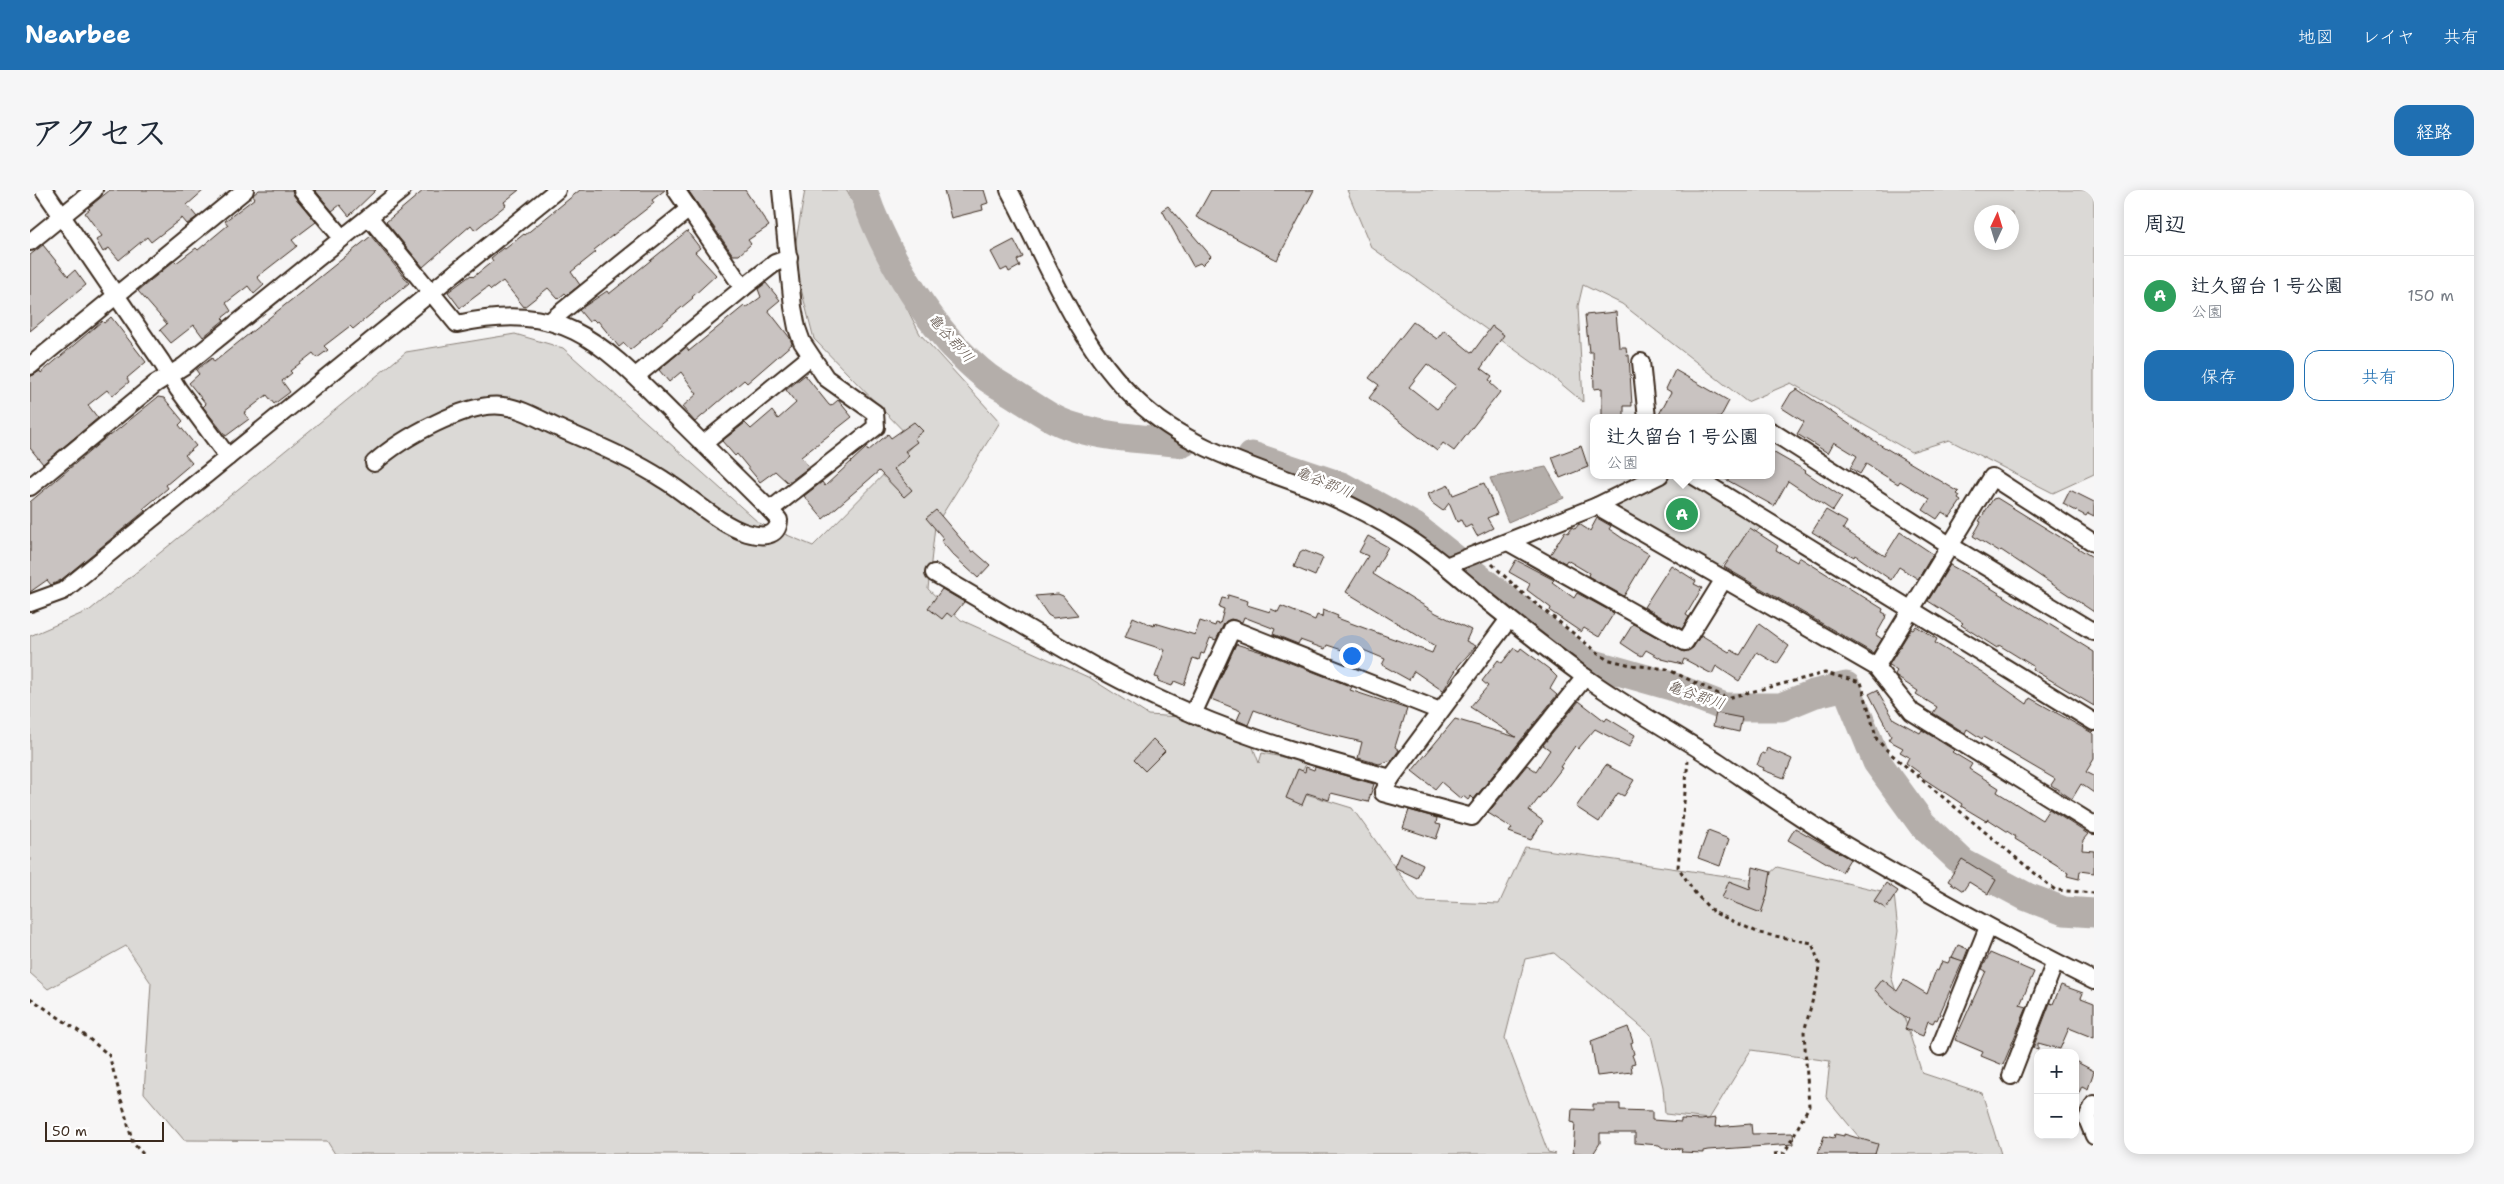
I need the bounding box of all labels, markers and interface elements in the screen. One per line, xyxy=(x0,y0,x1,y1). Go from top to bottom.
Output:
text: Nearbee xyxy=(25,19,131,51)
text: 地図 xyxy=(2298,25,2334,49)
text: レイヤ xyxy=(2362,25,2415,49)
text: 共有 xyxy=(2443,25,2479,49)
button: 経路 xyxy=(2394,105,2474,156)
text: アクセス xyxy=(30,109,168,156)
north arrow xyxy=(1974,205,2019,250)
text: 周辺 xyxy=(2144,210,2186,238)
text: 辻久留台１号公園 xyxy=(2191,273,2343,298)
text: A xyxy=(2154,285,2166,306)
text: 150 m xyxy=(2407,285,2454,306)
text: 公園 xyxy=(2191,301,2223,322)
water label: 亀谷郡川 xyxy=(923,309,979,367)
button: 保存 xyxy=(2144,350,2294,401)
button: 共有 xyxy=(2304,350,2454,401)
popup xyxy=(1590,414,1775,479)
text: 辻久留台１号公園 xyxy=(1606,424,1759,449)
text: 公園 xyxy=(1606,452,1639,473)
water label: 亀谷郡川 xyxy=(1292,461,1356,503)
pin: A xyxy=(1666,495,1698,533)
your location xyxy=(1339,643,1365,669)
water label: 亀谷郡川 xyxy=(1664,676,1728,714)
map controls xyxy=(2034,1049,2079,1139)
button: + xyxy=(2034,1049,2079,1094)
button: − xyxy=(2034,1094,2079,1139)
scale bar xyxy=(45,1119,164,1142)
text: 50 m xyxy=(52,1122,87,1140)

